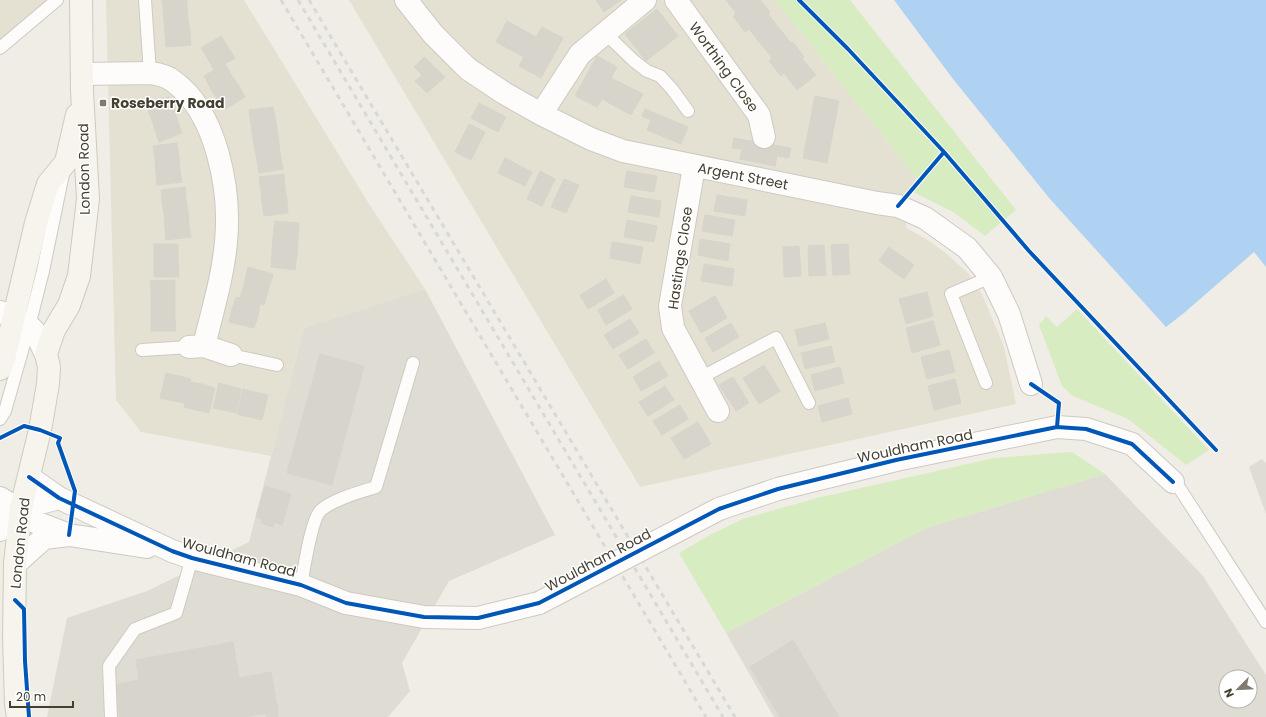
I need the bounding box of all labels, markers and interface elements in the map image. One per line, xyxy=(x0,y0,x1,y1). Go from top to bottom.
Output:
street label: Worthing Close xyxy=(685,18,764,116)
place label: Roseberry Road xyxy=(111,93,224,113)
marker: Roseberry Road xyxy=(98,98,108,108)
street label: London Road xyxy=(73,123,95,215)
street label: Argent Street xyxy=(696,157,790,195)
street label: Hastings Close xyxy=(663,205,697,311)
street label: Wouldham Road xyxy=(855,424,975,468)
street label: London Road xyxy=(5,496,35,590)
street label: Wouldham Road xyxy=(541,524,655,596)
street label: Wouldham Road xyxy=(180,532,298,582)
north arrow xyxy=(1218,669,1258,709)
scale bar xyxy=(10,683,73,709)
text: N xyxy=(1220,686,1238,700)
text: 20 m xyxy=(16,688,46,705)

